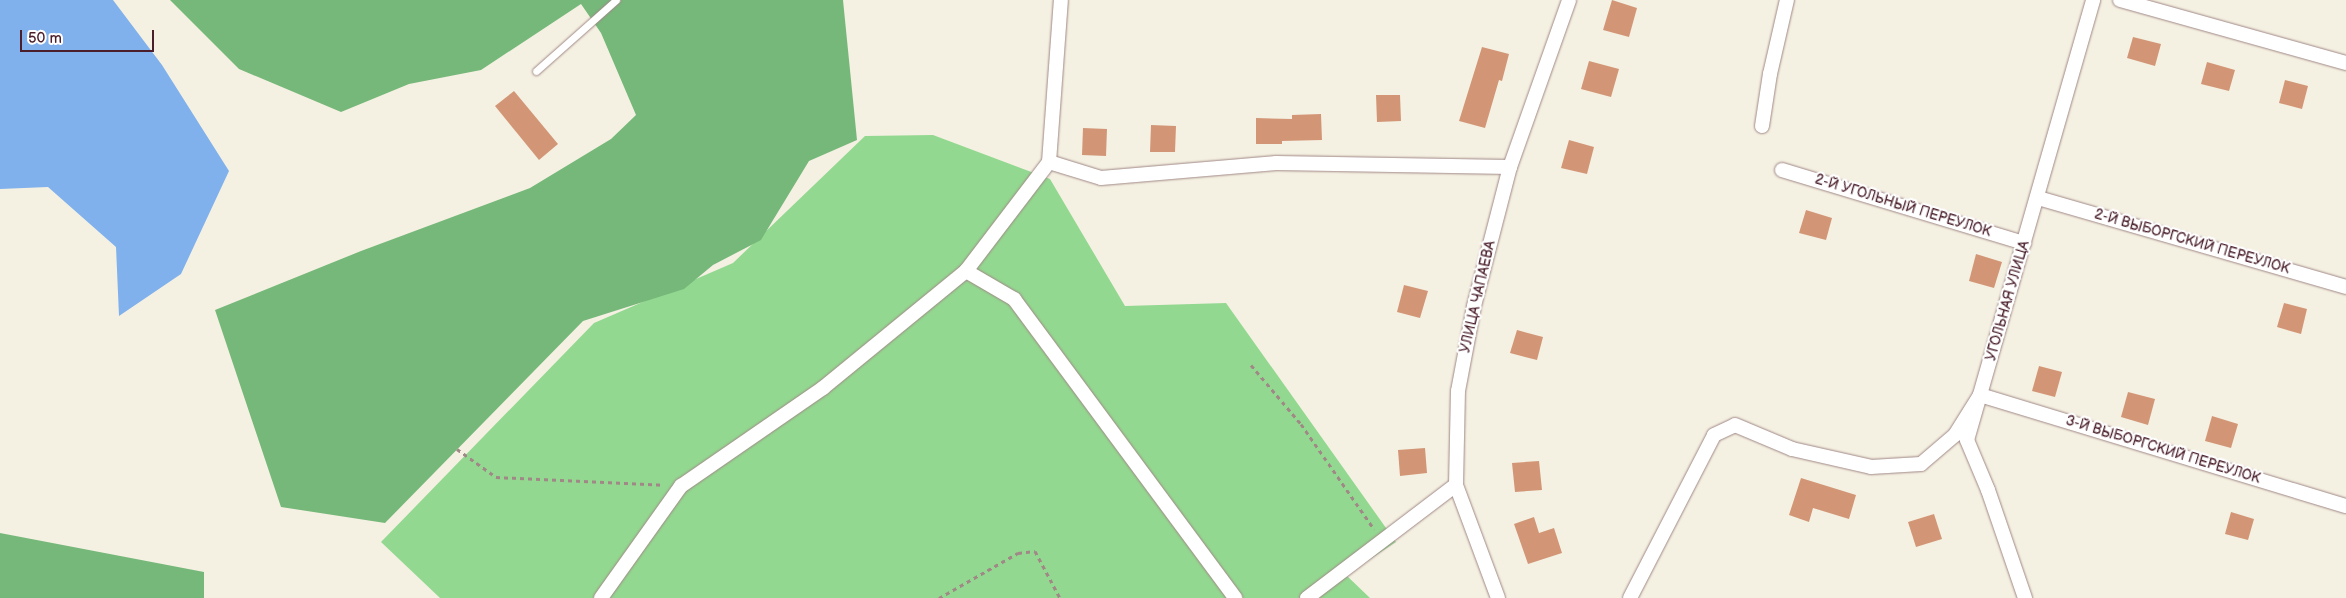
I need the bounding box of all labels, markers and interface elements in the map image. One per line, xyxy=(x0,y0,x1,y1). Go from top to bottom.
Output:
scale bar xyxy=(22,20,156,52)
text: 50 m xyxy=(28,29,62,48)
street label: 2-Й УГОЛЬНЫЙ ПЕРЕУЛОК xyxy=(1813,171,1993,241)
street label: 2-Й ВЫБОРГСКИЙ ПЕРЕУЛОК xyxy=(2092,206,2292,278)
street label: УЛИЦА ЧАПАЕВА xyxy=(1457,239,1499,355)
street label: УГОЛЬНАЯ УЛИЦА xyxy=(1983,239,2033,363)
street label: 3-Й ВЫБОРГСКИЙ ПЕРЕУЛОК xyxy=(2064,412,2262,488)

